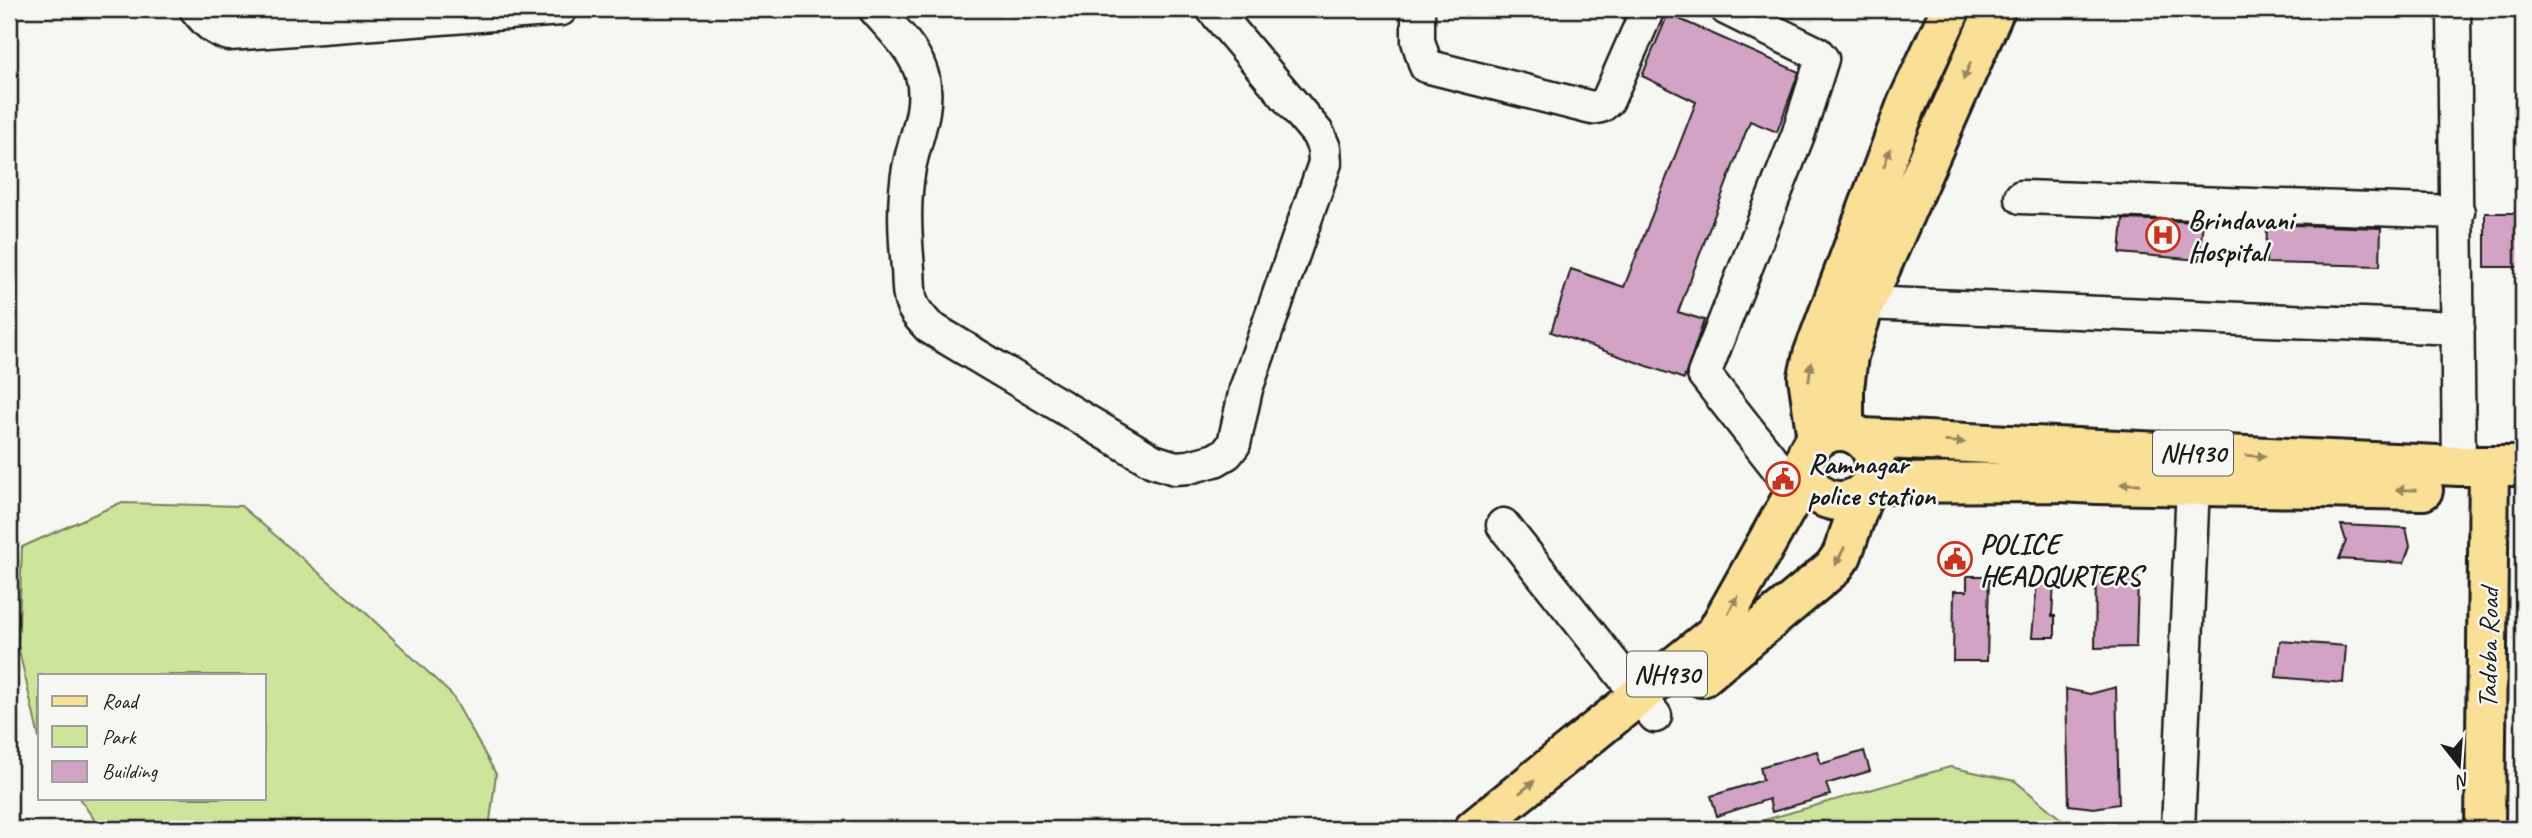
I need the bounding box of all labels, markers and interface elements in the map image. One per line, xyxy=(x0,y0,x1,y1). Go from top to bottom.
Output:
one-way arrow xyxy=(1962,61,1973,82)
one-way arrow xyxy=(1881,147,1892,168)
place label: Brindavani Hospital xyxy=(2188,202,2297,269)
hospital icon: Brindavani Hospital xyxy=(2144,216,2182,254)
one-way arrow xyxy=(1805,361,1816,383)
road number: NH930 xyxy=(2153,430,2233,475)
one-way arrow xyxy=(1945,437,1967,448)
place label: Ramnagar police station xyxy=(1808,446,1936,513)
one-way arrow xyxy=(2245,451,2267,462)
public building icon: Ramnagar police station xyxy=(1764,460,1802,498)
one-way arrow xyxy=(2118,478,2140,490)
one-way arrow xyxy=(2395,484,2417,495)
place label: POLICE HEADQURTERS xyxy=(1980,526,2147,593)
public building icon: POLICE HEADQURTERS xyxy=(1936,540,1974,578)
one-way arrow xyxy=(1835,546,1846,566)
street label: Tadoba Road xyxy=(2469,583,2507,709)
one-way arrow xyxy=(1727,595,1739,615)
road number: NH930 xyxy=(1627,652,1707,696)
legend xyxy=(38,674,266,800)
text: Road xyxy=(102,688,141,714)
text: Park xyxy=(102,724,137,750)
north arrow xyxy=(2424,730,2494,800)
text: Building xyxy=(102,758,159,784)
text: N xyxy=(2451,767,2473,794)
one-way arrow xyxy=(1517,779,1535,794)

